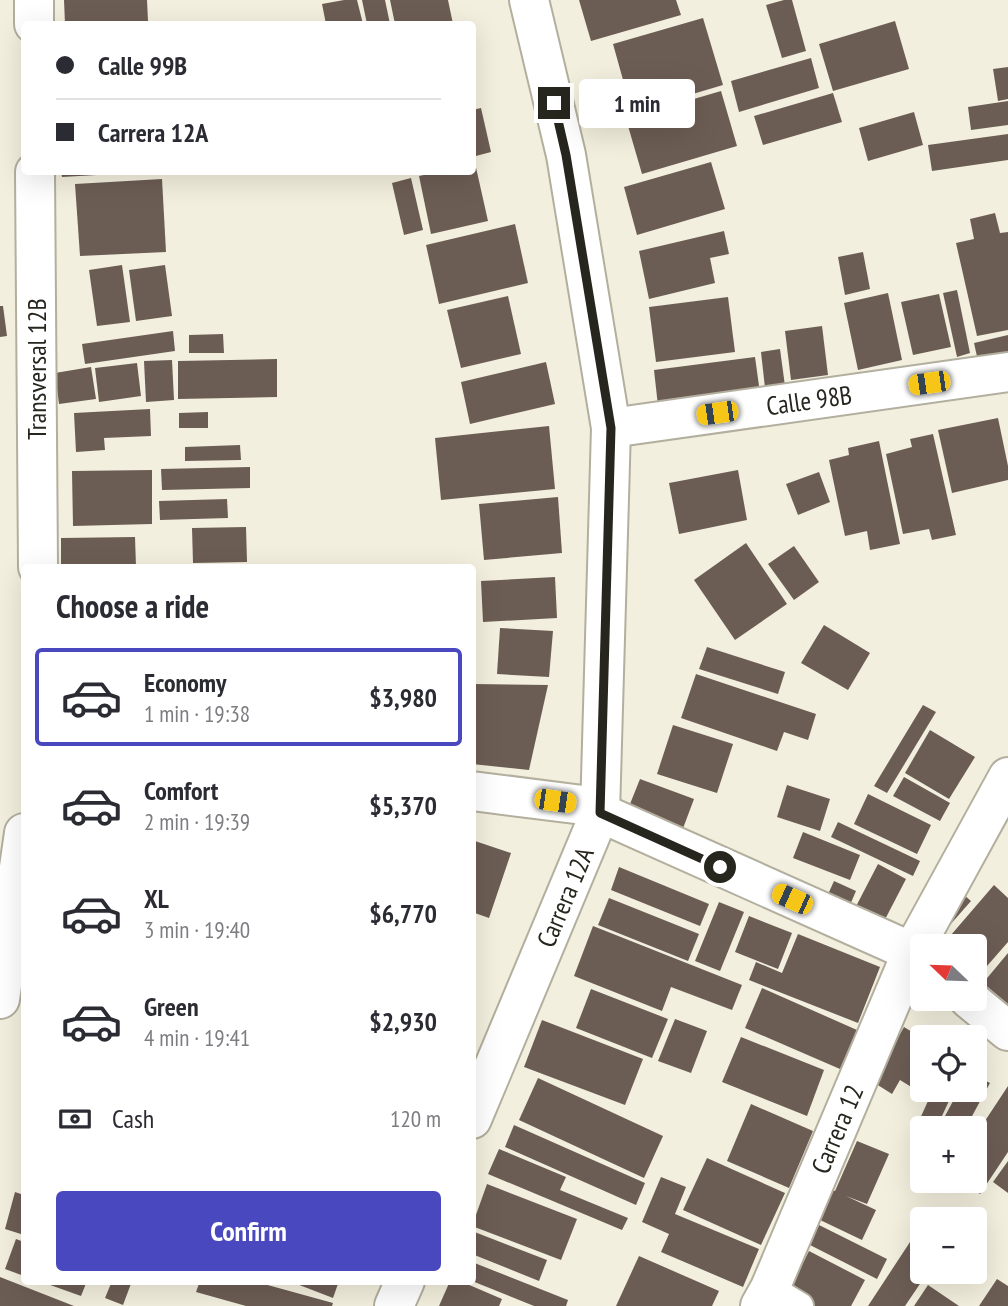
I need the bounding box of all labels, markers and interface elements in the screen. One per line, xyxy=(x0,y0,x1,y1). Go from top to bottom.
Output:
text: Calle 99B xyxy=(98,49,187,82)
callout: 1 min xyxy=(578,78,694,128)
route end xyxy=(538,87,570,119)
text: 1 min xyxy=(614,89,660,118)
text: Carrera 12A xyxy=(98,116,208,149)
street label: Transversal 12B xyxy=(20,298,53,440)
car xyxy=(907,370,952,396)
street label: Calle 98B xyxy=(764,378,854,422)
car xyxy=(695,400,740,426)
text: Choose a ride xyxy=(56,585,209,627)
icon: car xyxy=(60,666,123,729)
text: Economy xyxy=(144,666,226,699)
text: $3,980 xyxy=(369,681,437,714)
text: 1 min · 19:38 xyxy=(144,699,250,728)
icon: car xyxy=(60,774,123,837)
text: Comfort xyxy=(144,774,218,807)
car xyxy=(533,788,578,814)
text: $5,370 xyxy=(369,789,437,822)
text: 2 min · 19:39 xyxy=(144,807,250,836)
street label: Carrera 12A xyxy=(529,841,601,952)
route start xyxy=(704,851,736,883)
car xyxy=(769,881,816,917)
icon: car xyxy=(60,882,123,945)
text: XL xyxy=(144,882,169,915)
text: $6,770 xyxy=(369,897,437,930)
text: 3 min · 19:40 xyxy=(144,915,250,944)
north arrow xyxy=(910,934,987,1012)
map controls xyxy=(910,934,987,1284)
icon: car xyxy=(60,990,123,1053)
text: Green xyxy=(144,990,199,1023)
text: $2,930 xyxy=(369,1005,437,1038)
text: 4 min · 19:41 xyxy=(144,1023,250,1052)
button: locate xyxy=(910,1025,987,1102)
street label: Carrera 12 xyxy=(804,1080,870,1178)
icon: cash xyxy=(56,1100,94,1138)
text: Cash xyxy=(112,1102,154,1135)
text: 120 m xyxy=(390,1104,441,1133)
button: + xyxy=(910,1116,987,1193)
button: Confirm xyxy=(56,1191,441,1271)
button: − xyxy=(910,1207,987,1284)

